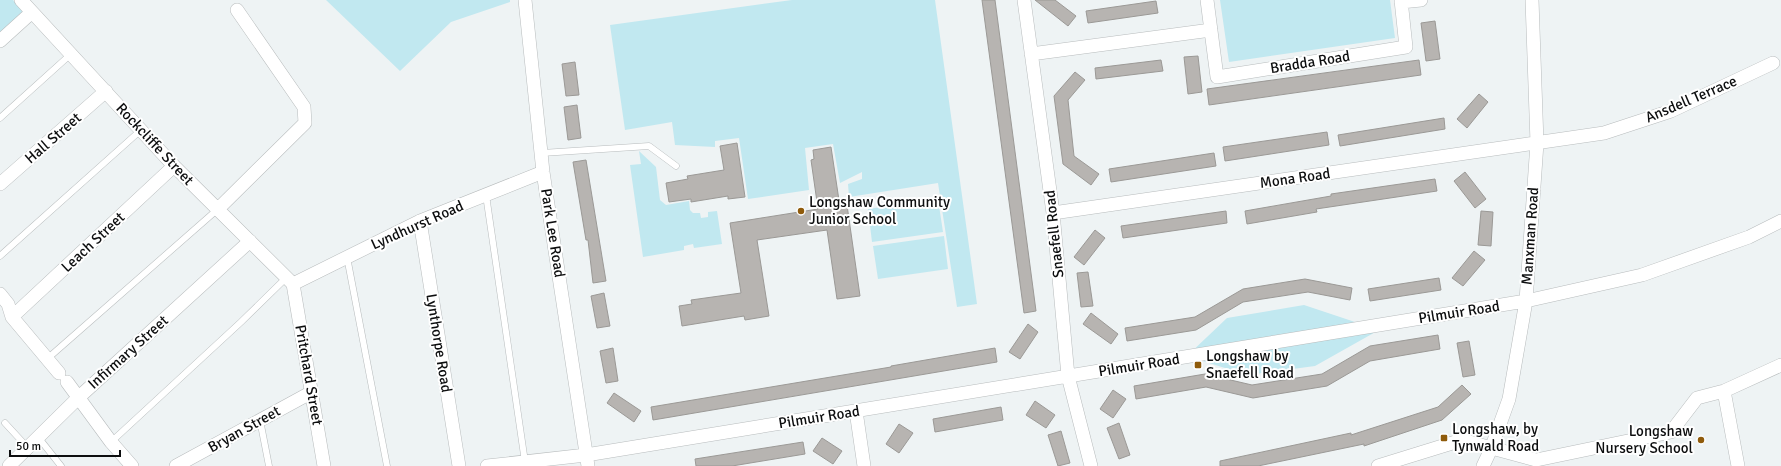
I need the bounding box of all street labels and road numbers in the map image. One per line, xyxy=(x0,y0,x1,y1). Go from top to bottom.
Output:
street label: Bradda Road xyxy=(1269,47,1351,77)
street label: Ansdell Terrace xyxy=(1642,72,1740,126)
street label: Rockcliffe Street xyxy=(112,99,198,189)
street label: Hall Street xyxy=(21,109,85,167)
street label: Mona Road xyxy=(1259,164,1332,192)
street label: Manxman Road xyxy=(1518,186,1542,285)
street label: Park Lee Road xyxy=(537,187,569,279)
street label: Snaefell Road xyxy=(1040,189,1068,279)
street label: Lyndhurst Road xyxy=(368,197,466,253)
street label: Leach Street xyxy=(58,208,128,276)
street label: Lynthorpe Road xyxy=(422,292,456,394)
street label: Pilmuir Road xyxy=(1417,297,1501,327)
street label: Infirmary Street xyxy=(84,311,172,393)
street label: Pritchard Street xyxy=(291,323,327,427)
street label: Pilmuir Road xyxy=(1097,350,1181,380)
street label: Bryan Street xyxy=(205,402,283,456)
street label: Pilmuir Road xyxy=(777,402,861,432)

